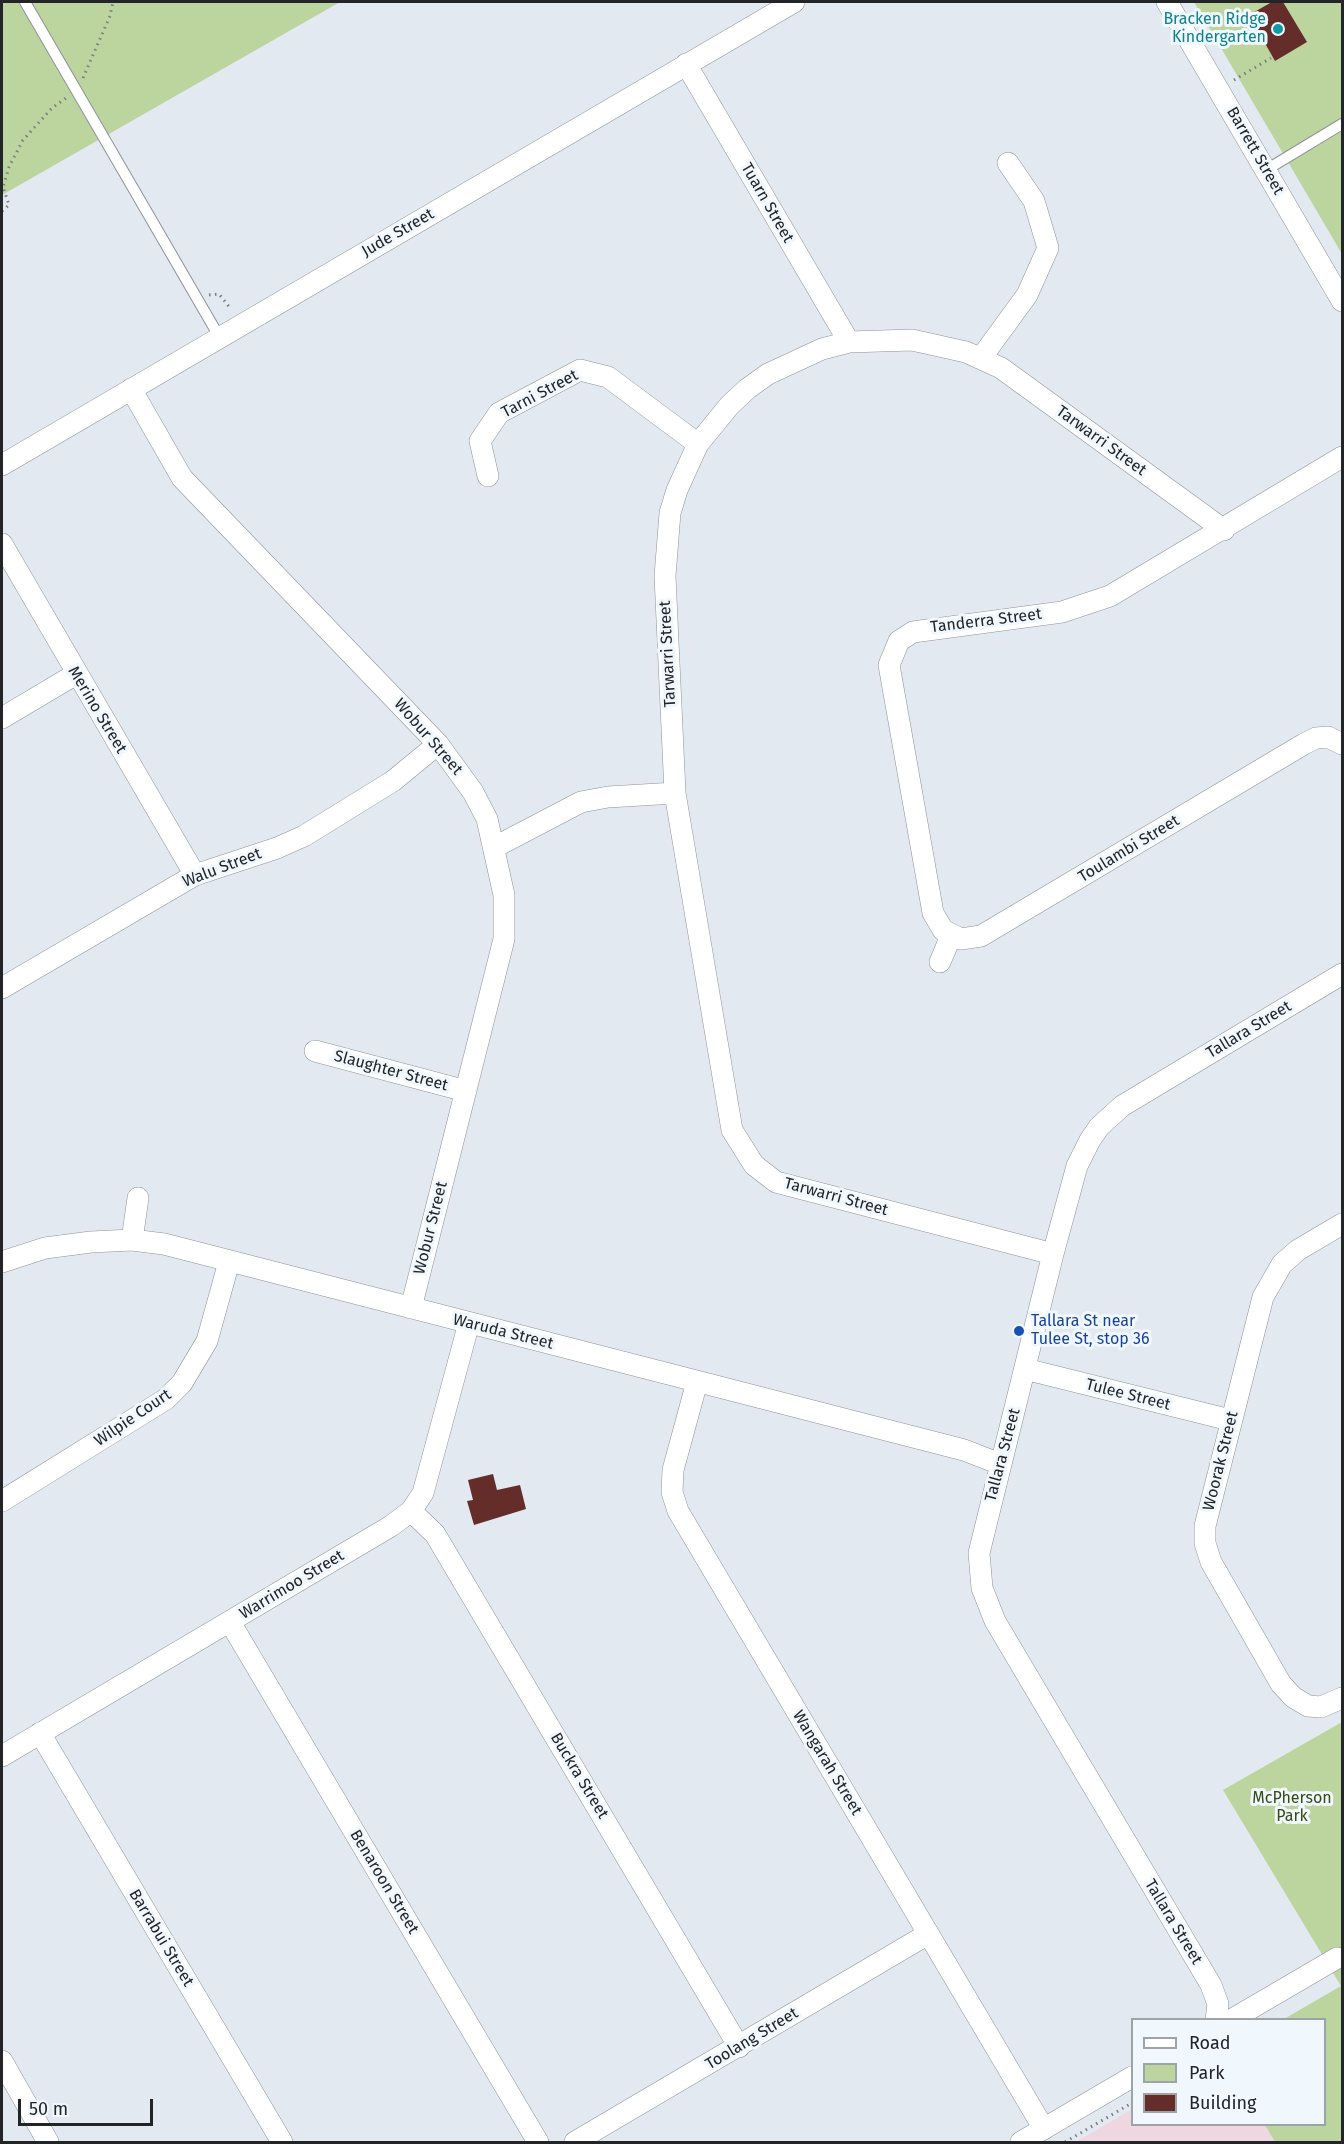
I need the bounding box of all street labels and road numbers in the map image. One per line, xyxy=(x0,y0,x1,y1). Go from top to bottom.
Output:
street label: Barrett Street xyxy=(1222,104,1288,198)
street label: Tuarn Street xyxy=(736,160,798,246)
street label: Jude Street xyxy=(359,205,437,261)
street label: Tarni Street xyxy=(498,366,582,422)
street label: Tarwarri Street xyxy=(1052,402,1150,480)
street label: Tarwarri Street xyxy=(656,600,680,708)
street label: Tanderra Street xyxy=(929,605,1043,637)
street label: Merino Street xyxy=(63,663,131,757)
street label: Wobur Street xyxy=(390,695,466,779)
street label: Toulambi Street xyxy=(1075,811,1183,887)
street label: Walu Street xyxy=(180,844,264,892)
street label: Tallara Street xyxy=(1203,997,1295,1063)
street label: Slaughter Street xyxy=(332,1047,450,1095)
street label: Tarwarri Street xyxy=(782,1174,890,1220)
street label: Wobur Street xyxy=(410,1180,452,1276)
street label: Waruda Street xyxy=(451,1310,555,1354)
street label: Tulee Street xyxy=(1084,1375,1172,1415)
street label: Wilpie Court xyxy=(91,1385,175,1451)
street label: Tallara Street xyxy=(981,1406,1025,1504)
street label: Woorak Street xyxy=(1199,1409,1243,1513)
street label: Warrimoo Street xyxy=(236,1546,348,1624)
street label: Wangarah Street xyxy=(788,1707,866,1819)
street label: Buckra Street xyxy=(546,1730,612,1822)
street label: Benaroon Street xyxy=(345,1827,423,1937)
street label: Tallara Street xyxy=(1140,1876,1206,1968)
street label: Barrabui Street xyxy=(124,1886,198,1990)
street label: Toolang Street xyxy=(702,2004,802,2074)

